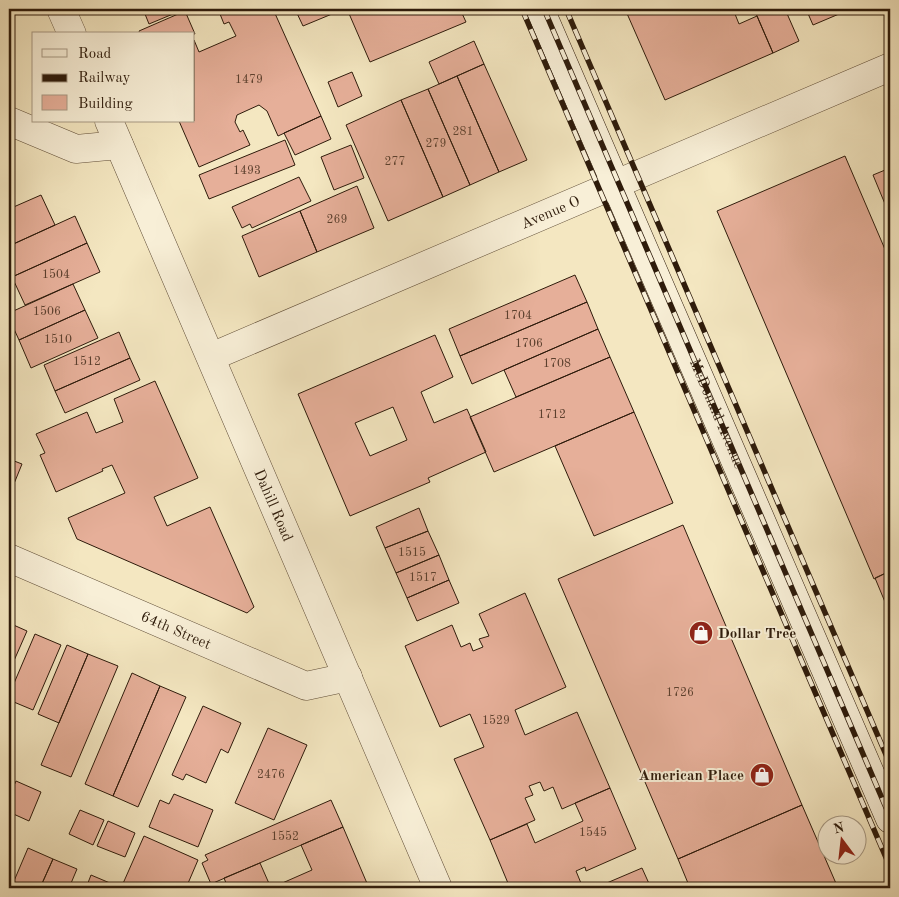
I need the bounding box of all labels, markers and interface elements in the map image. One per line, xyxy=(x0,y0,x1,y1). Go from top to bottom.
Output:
legend xyxy=(32,32,195,122)
text: Road xyxy=(78,47,112,62)
text: Railway xyxy=(78,71,131,86)
house number: 1479 xyxy=(235,74,263,86)
text: Building xyxy=(78,97,133,112)
house number: 281 xyxy=(453,126,473,138)
house number: 279 xyxy=(426,138,446,150)
house number: 277 xyxy=(385,156,405,168)
house number: 1493 xyxy=(233,165,261,177)
street label: Avenue O xyxy=(519,194,583,233)
house number: 269 xyxy=(327,214,347,226)
house number: 1504 xyxy=(42,268,70,281)
house number: 1506 xyxy=(33,305,61,318)
house number: 1704 xyxy=(504,310,532,322)
house number: 1510 xyxy=(44,333,72,346)
house number: 1706 xyxy=(515,338,543,350)
house number: 1512 xyxy=(73,355,101,368)
street label: McDonald Avenue xyxy=(686,357,746,471)
house number: 1708 xyxy=(543,358,571,370)
house number: 1712 xyxy=(538,409,566,421)
street label: Dahill Road xyxy=(250,467,295,544)
house number: 1515 xyxy=(398,546,426,559)
house number: 1517 xyxy=(409,571,437,584)
street label: 64th Street xyxy=(138,610,213,653)
shop icon: Dollar Tree xyxy=(688,620,714,646)
place label: Dollar Tree xyxy=(718,627,796,642)
house number: 1726 xyxy=(666,687,694,699)
house number: 1529 xyxy=(482,714,510,727)
shop icon: American Place xyxy=(749,762,775,788)
house number: 2476 xyxy=(257,769,285,781)
place label: American Place xyxy=(639,769,744,784)
north arrow xyxy=(816,814,866,864)
text: N xyxy=(832,820,846,837)
house number: 1545 xyxy=(579,826,607,839)
house number: 1552 xyxy=(271,830,299,843)

